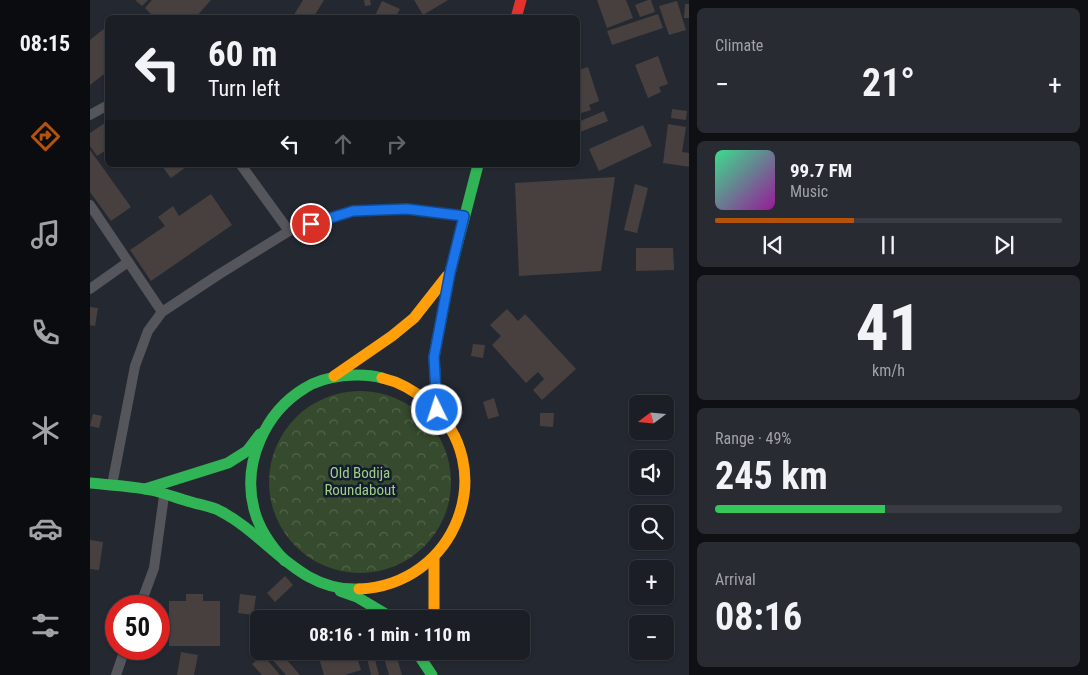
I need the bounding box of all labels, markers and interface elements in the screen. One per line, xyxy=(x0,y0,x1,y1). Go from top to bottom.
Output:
text: 08:15 xyxy=(20,31,70,56)
text: 60 m xyxy=(208,34,277,75)
icon: left xyxy=(125,35,190,100)
text: Climate xyxy=(715,36,763,55)
text: 21° xyxy=(862,61,915,105)
text: − xyxy=(715,68,729,101)
text: + xyxy=(1048,68,1062,101)
text: Turn left xyxy=(208,76,280,101)
icon: directions xyxy=(28,119,63,154)
icon: left xyxy=(276,130,304,158)
icon: ahead xyxy=(329,130,357,158)
icon: right xyxy=(382,130,410,158)
text: 99.7 FM xyxy=(790,159,852,182)
text: Music xyxy=(790,182,828,201)
pin xyxy=(290,203,332,245)
icon: arrive xyxy=(297,210,325,238)
icon: music xyxy=(28,217,63,252)
icon: previous xyxy=(759,231,787,259)
icon: pause xyxy=(874,231,902,259)
icon: next xyxy=(990,231,1018,259)
text: 41 xyxy=(856,290,921,366)
icon: phone xyxy=(28,315,63,350)
text: km/h xyxy=(872,361,905,380)
position arrow xyxy=(410,383,462,435)
north arrow xyxy=(629,395,674,440)
map controls xyxy=(629,395,674,660)
icon: climate xyxy=(28,413,63,448)
text: Range · 49% xyxy=(715,429,791,448)
button: sound xyxy=(629,450,674,495)
text: 245 km xyxy=(715,454,828,498)
park label: Old Bodija Roundabout xyxy=(324,464,396,499)
button: search xyxy=(629,505,674,550)
icon: car xyxy=(28,511,63,546)
button: + xyxy=(629,560,674,605)
text: Arrival xyxy=(715,570,756,589)
speed limit sign: 50 xyxy=(105,595,170,660)
text: 08:16 xyxy=(715,595,802,639)
icon: filters xyxy=(28,608,63,643)
button: − xyxy=(629,615,674,660)
text: 08:16 · 1 min · 110 m xyxy=(309,623,471,646)

